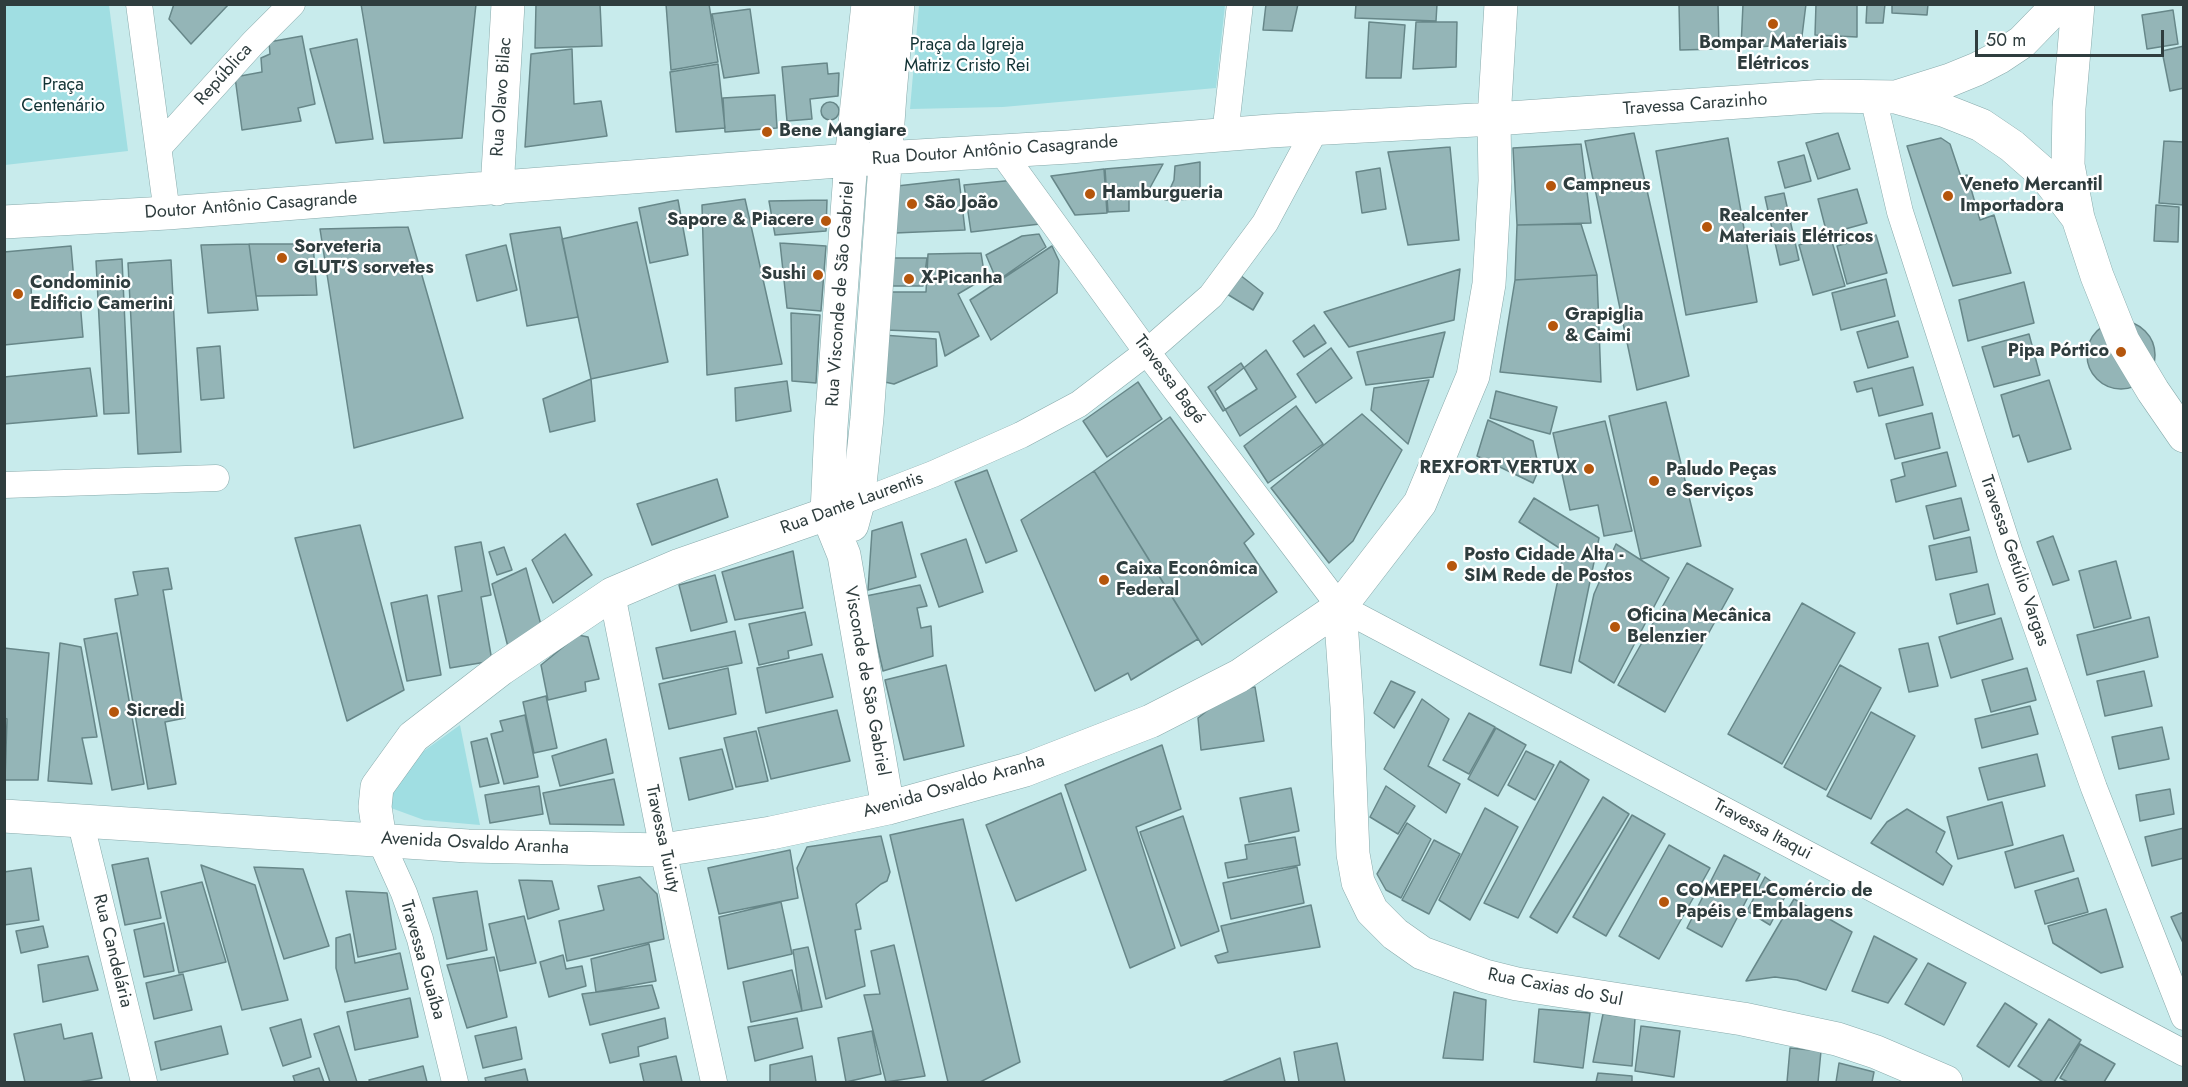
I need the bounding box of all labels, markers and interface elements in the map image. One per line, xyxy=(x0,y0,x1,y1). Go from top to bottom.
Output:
marker: Bompar Materiais Elétricos xyxy=(1766,17,1780,31)
scale bar xyxy=(1978,18,2167,56)
text: 50 m xyxy=(1986,27,2026,53)
place label: Bompar Materiais Elétricos xyxy=(1699,33,1847,76)
park label: Praça da Igreja Matriz Cristo Rei xyxy=(904,35,1030,78)
street label: Rua Olavo Bilac xyxy=(487,37,517,157)
street label: República xyxy=(191,40,257,110)
park label: Praça Centenário xyxy=(21,75,105,118)
street label: Travessa Carazinho xyxy=(1622,89,1768,121)
place label: Bene Mangiare xyxy=(779,121,907,143)
marker: Bene Mangiare xyxy=(760,125,774,139)
street label: Rua Doutor Antônio Casagrande xyxy=(871,132,1119,170)
place label: Campneus xyxy=(1563,175,1650,197)
place label: Veneto Mercantil Importadora xyxy=(1960,175,2102,218)
marker: Campneus xyxy=(1544,179,1558,193)
street label: Rua Visconde de São Gabriel xyxy=(822,180,860,408)
place label: Hamburgueria xyxy=(1102,183,1223,205)
marker: Hamburgueria xyxy=(1083,187,1097,201)
street label: Doutor Antônio Casagrande xyxy=(144,188,358,224)
marker: Veneto Mercantil Importadora xyxy=(1941,189,1955,203)
place label: São João xyxy=(924,193,998,215)
marker: São João xyxy=(905,197,919,211)
place label: Realcenter Materiais Elétricos xyxy=(1719,206,1873,248)
place label: Sapore & Piacere xyxy=(667,210,814,232)
marker: Sapore & Piacere xyxy=(819,214,833,228)
marker: Realcenter Materiais Elétricos xyxy=(1700,220,1714,234)
place label: Sorveteria GLUT'S sorvetes xyxy=(294,237,434,280)
marker: Sorveteria GLUT'S sorvetes xyxy=(275,251,289,265)
place label: Sushi xyxy=(761,264,806,286)
marker: Sushi xyxy=(811,268,825,282)
place label: X-Picanha xyxy=(921,268,1002,290)
marker: X-Picanha xyxy=(902,272,916,286)
place label: Condominio Edificio Camerini xyxy=(30,273,173,316)
marker: Condominio Edificio Camerini xyxy=(11,287,25,301)
place label: Grapiglia & Caimi xyxy=(1565,305,1643,348)
marker: Grapiglia & Caimi xyxy=(1546,319,1560,333)
street label: Travessa Bagé xyxy=(1129,331,1209,429)
place label: Pipa Pórtico xyxy=(2008,341,2109,363)
marker: Pipa Pórtico xyxy=(2114,345,2128,359)
place label: REXFORT VERTUX xyxy=(1419,458,1577,480)
place label: Paludo Peças e Serviços xyxy=(1666,460,1777,502)
marker: REXFORT VERTUX xyxy=(1582,462,1596,476)
street label: Rua Dante Laurentis xyxy=(778,468,926,540)
street label: Travessa Getúlio Vargas xyxy=(1975,473,2053,649)
marker: Paludo Peças e Serviços xyxy=(1647,474,1661,488)
place label: Posto Cidade Alta - SIM Rede de Postos xyxy=(1464,545,1632,588)
place label: Caixa Econômica Federal xyxy=(1116,559,1258,602)
marker: Posto Cidade Alta - SIM Rede de Postos xyxy=(1445,559,1459,573)
marker: Caixa Econômica Federal xyxy=(1097,573,1111,587)
street label: Visconde de São Gabriel xyxy=(839,584,893,778)
place label: Oficina Mecânica Belenzier xyxy=(1627,606,1771,648)
marker: Oficina Mecânica Belenzier xyxy=(1608,620,1622,634)
place label: Sicredi xyxy=(126,701,185,723)
marker: Sicredi xyxy=(107,705,121,719)
street label: Avenida Osvaldo Aranha xyxy=(861,751,1047,823)
street label: Travessa Tuiuty xyxy=(640,783,684,895)
street label: Travessa Itaqui xyxy=(1709,795,1815,865)
street label: Avenida Osvaldo Aranha xyxy=(380,828,570,860)
place label: COMEPEL-Comércio de Papéis e Embalagens xyxy=(1676,881,1873,924)
street label: Rua Candelária xyxy=(87,892,137,1010)
marker: COMEPEL-Comércio de Papéis e Embalagens xyxy=(1657,895,1671,909)
street label: Travessa Guaíba xyxy=(395,898,449,1022)
street label: Rua Caxias do Sul xyxy=(1486,964,1624,1012)

